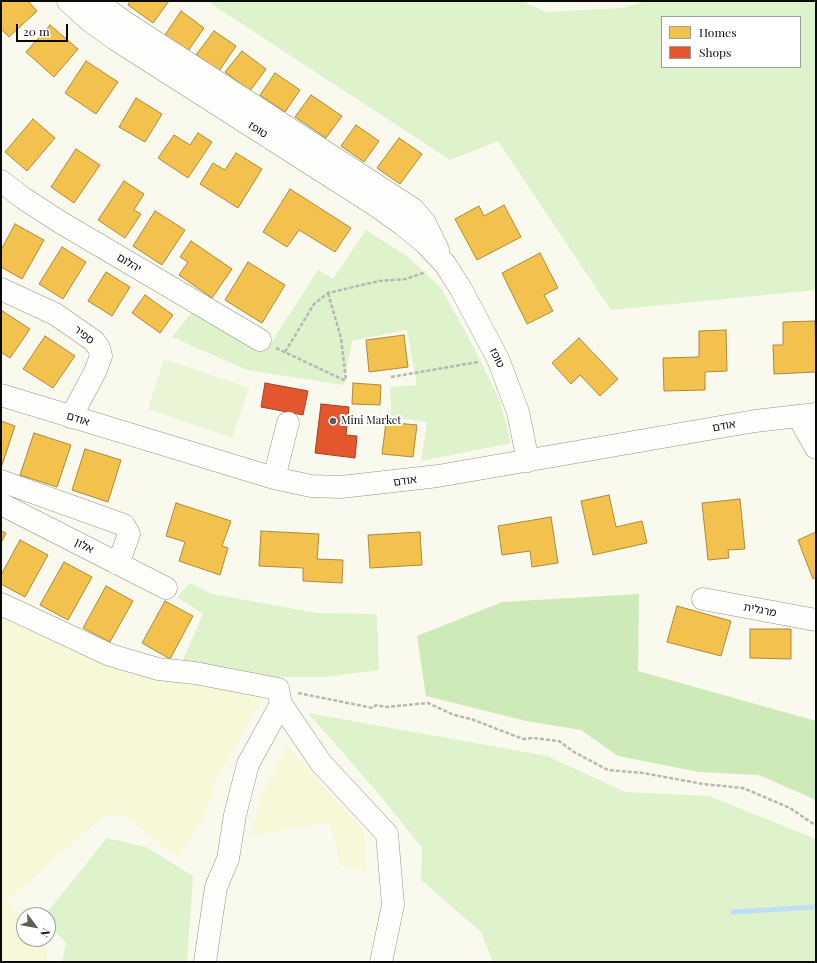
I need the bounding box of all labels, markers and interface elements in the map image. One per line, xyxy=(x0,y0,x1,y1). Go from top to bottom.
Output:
scale bar xyxy=(18,16,70,42)
legend xyxy=(661,16,801,68)
text: 20 m xyxy=(23,23,50,39)
text: Homes xyxy=(699,24,737,40)
text: Shops xyxy=(699,44,731,60)
street label: טופז xyxy=(246,119,270,141)
street label: יהלום xyxy=(114,251,144,275)
street label: ספיר xyxy=(71,323,97,347)
street label: טופז xyxy=(487,346,507,370)
street label: אודם xyxy=(65,409,91,429)
place label: Mini Market xyxy=(341,414,401,428)
marker: Mini Market xyxy=(328,416,338,426)
street label: אודם xyxy=(711,417,737,435)
street label: אודם xyxy=(392,473,418,489)
street label: אלון xyxy=(72,536,96,556)
street label: מרגלית xyxy=(742,600,778,620)
north arrow xyxy=(16,907,56,947)
text: N xyxy=(37,926,54,940)

